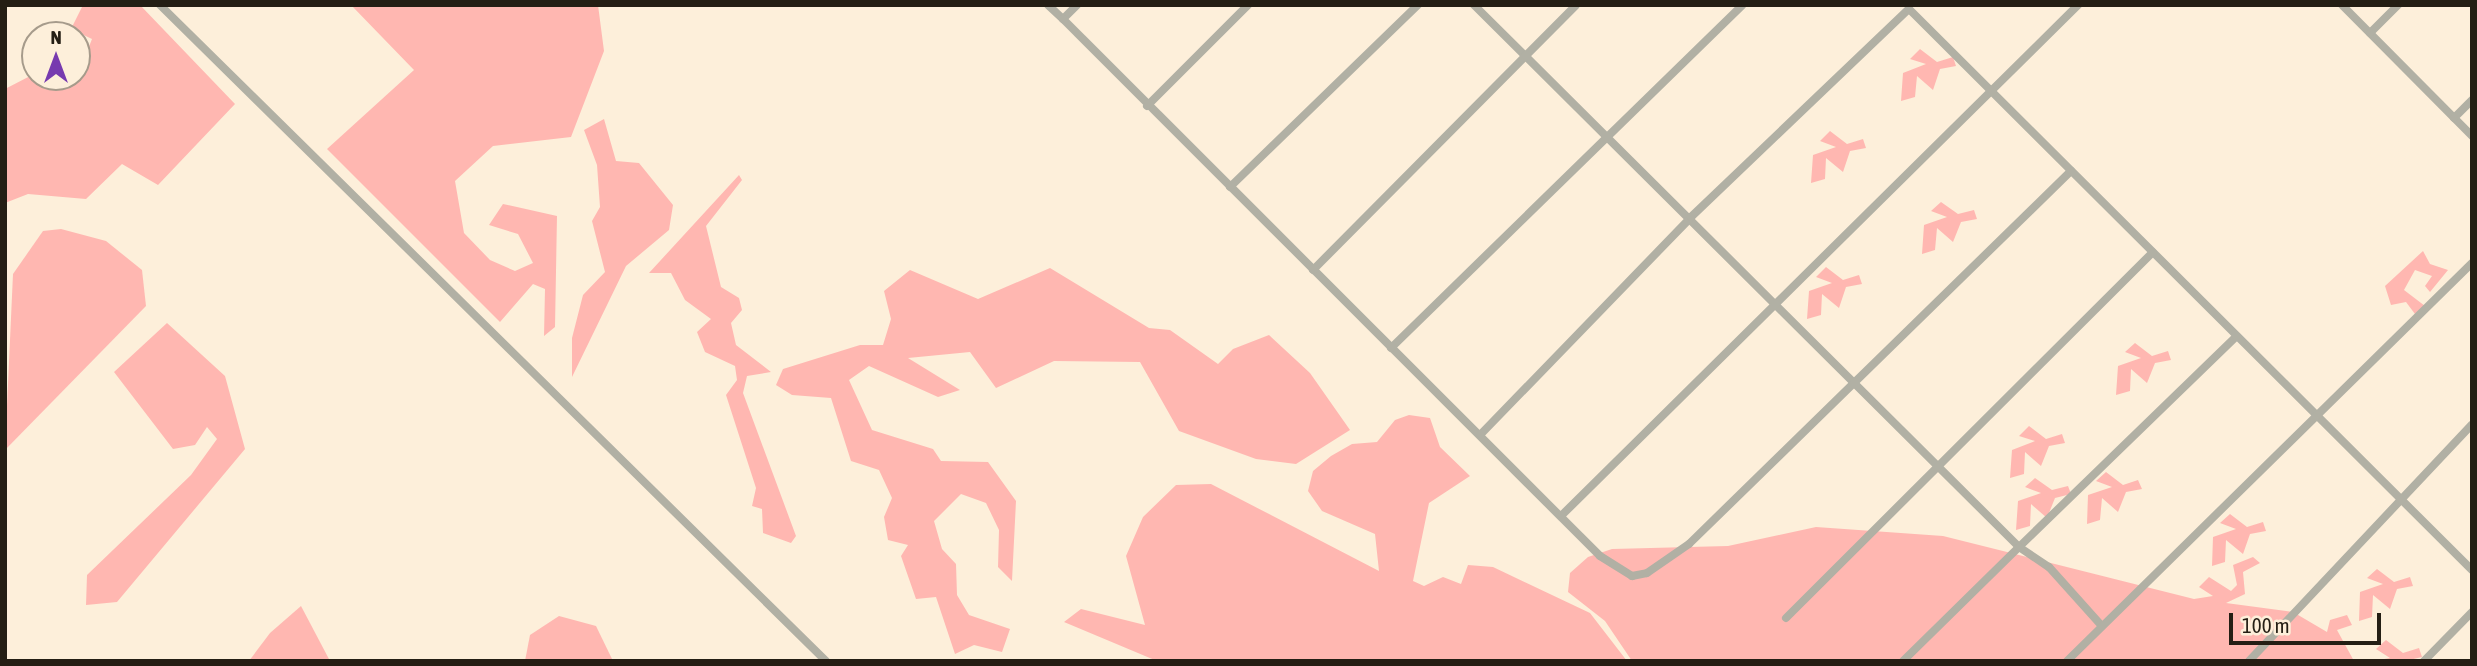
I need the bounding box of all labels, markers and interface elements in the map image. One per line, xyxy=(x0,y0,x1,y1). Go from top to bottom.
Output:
north arrow xyxy=(21,21,91,91)
text: N xyxy=(50,26,62,48)
scale bar xyxy=(2232,600,2384,644)
text: 100 m xyxy=(2242,613,2290,637)

